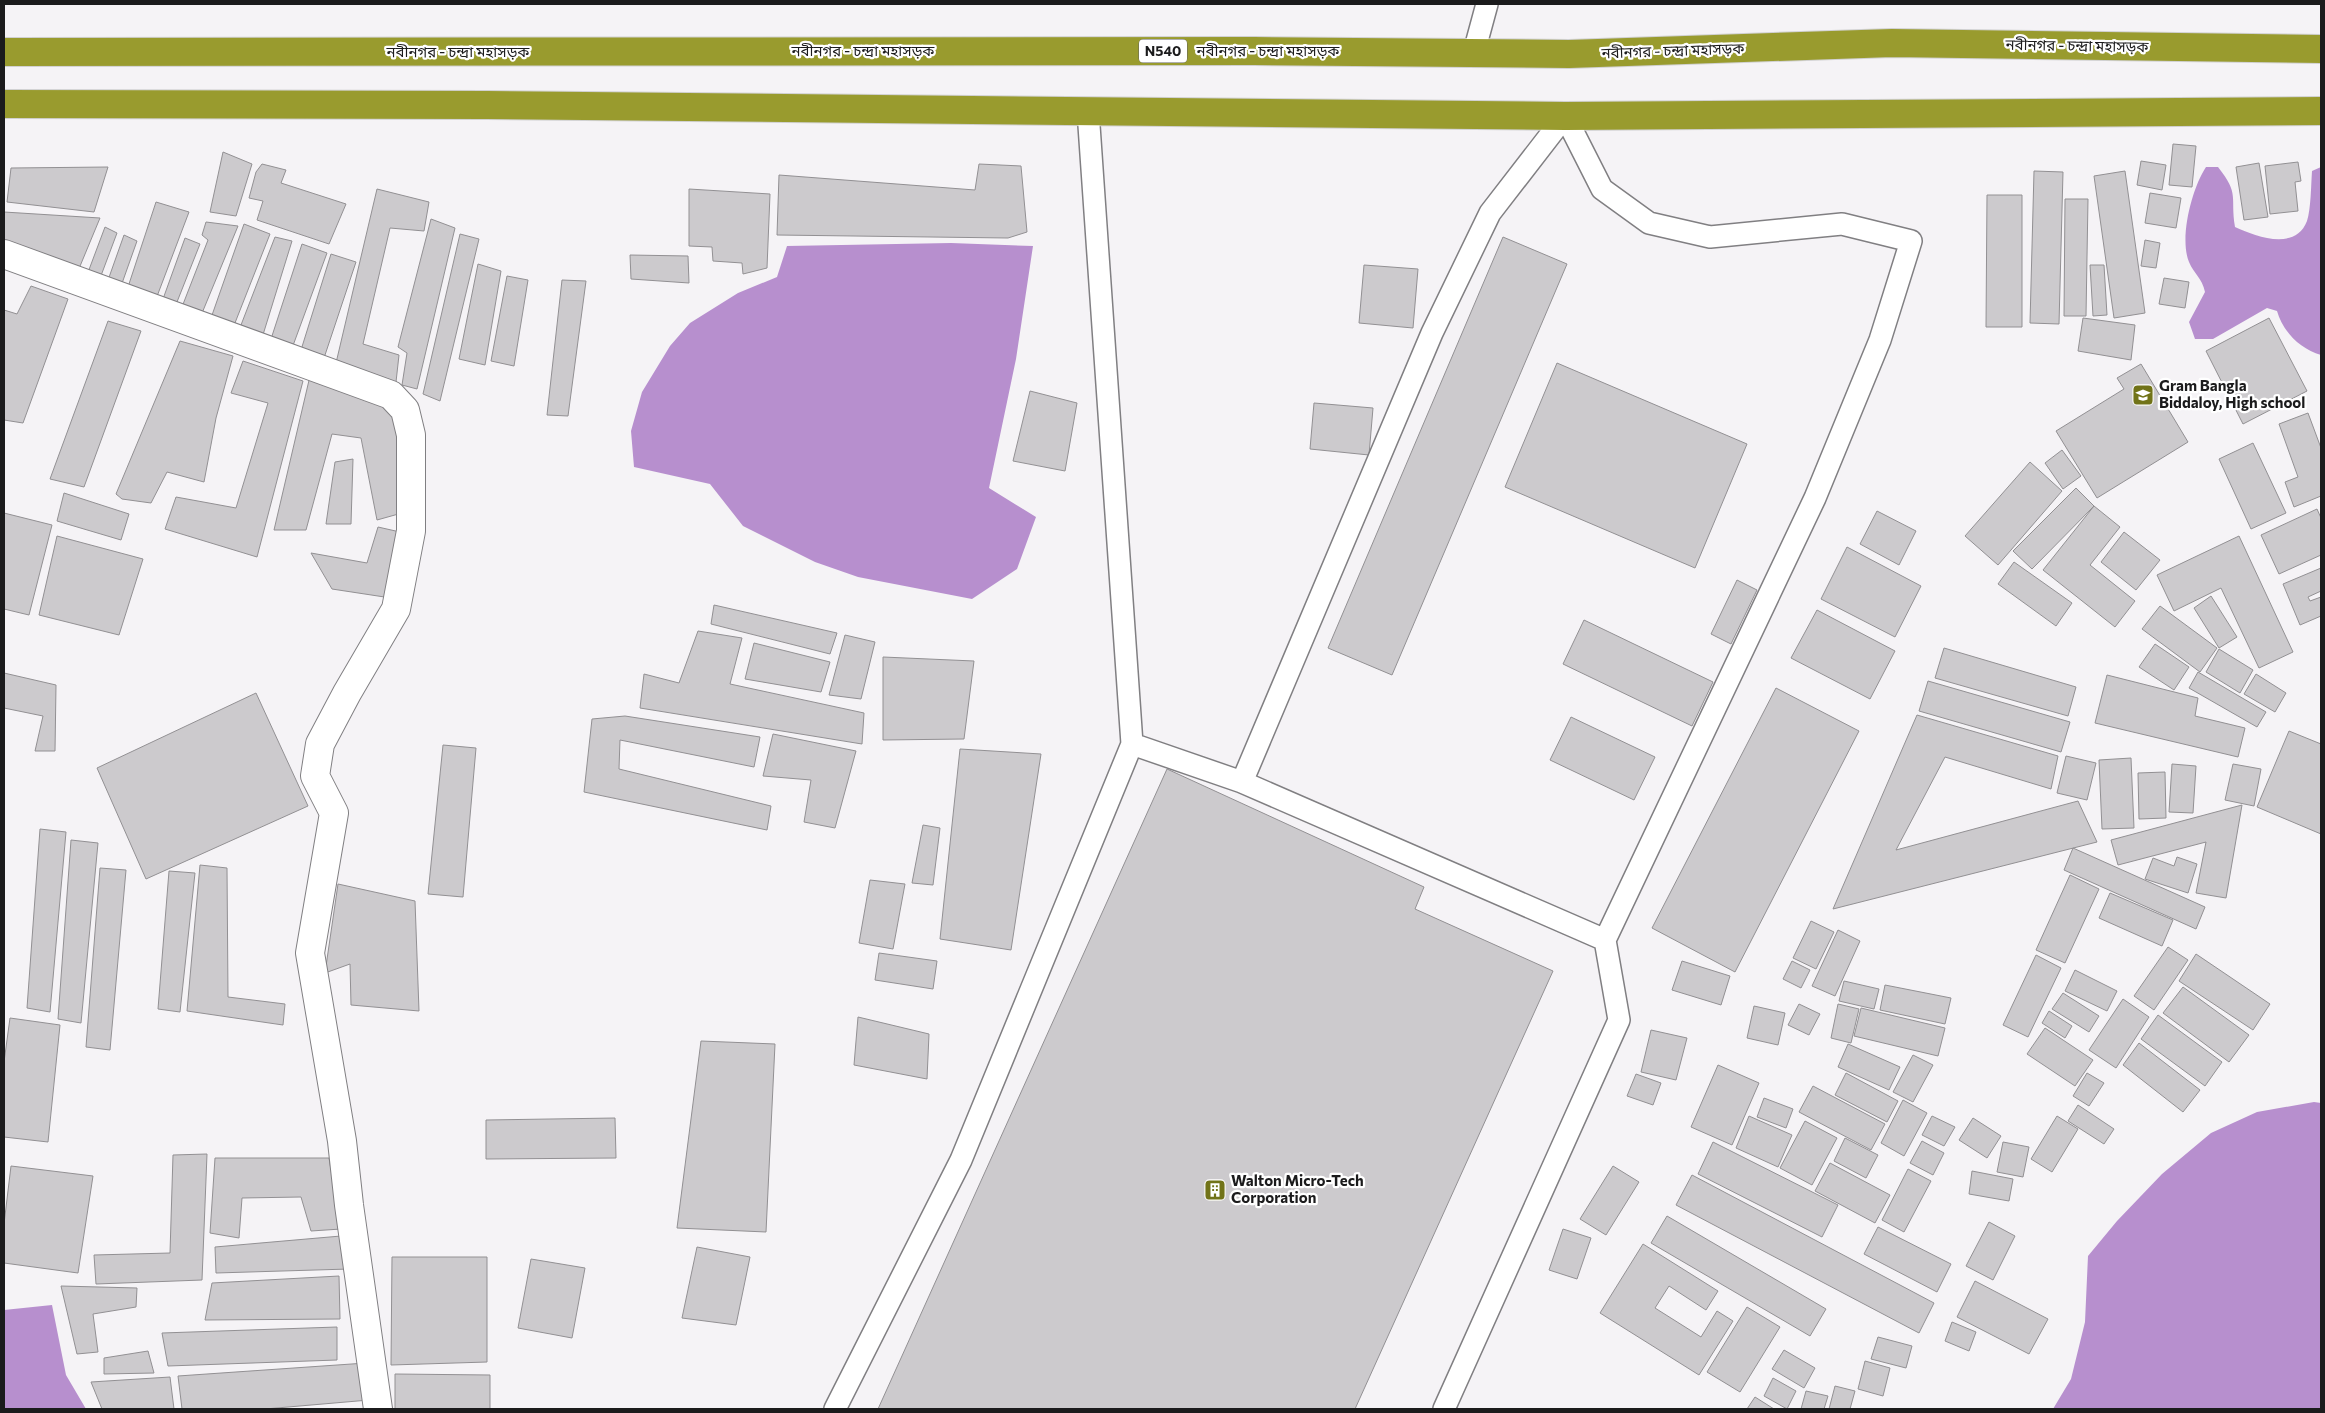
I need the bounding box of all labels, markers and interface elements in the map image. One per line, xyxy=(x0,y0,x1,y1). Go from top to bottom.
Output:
street label: নবীনগর - চন্দ্রা মহাসড়ক xyxy=(2004,35,2150,55)
street label: নবীনগর - চন্দ্রা মহাসড়ক xyxy=(1600,38,1746,62)
road number: N540 xyxy=(1139,40,1187,62)
street label: নবীনগর - চন্দ্রা মহাসড়ক xyxy=(791,41,935,59)
street label: নবীনগর - চন্দ্রা মহাসড়ক xyxy=(1196,41,1340,59)
street label: নবীনগর - চন্দ্রা মহাসড়ক xyxy=(386,42,530,60)
place label: Gram Bangla Biddaloy, High school xyxy=(2159,376,2305,411)
school or university icon: Gram Bangla Biddaloy, High school xyxy=(2131,383,2155,407)
place label: Walton Micro-Tech Corporation xyxy=(1231,1171,1364,1206)
building icon: Walton Micro-Tech Corporation xyxy=(1203,1178,1227,1202)

